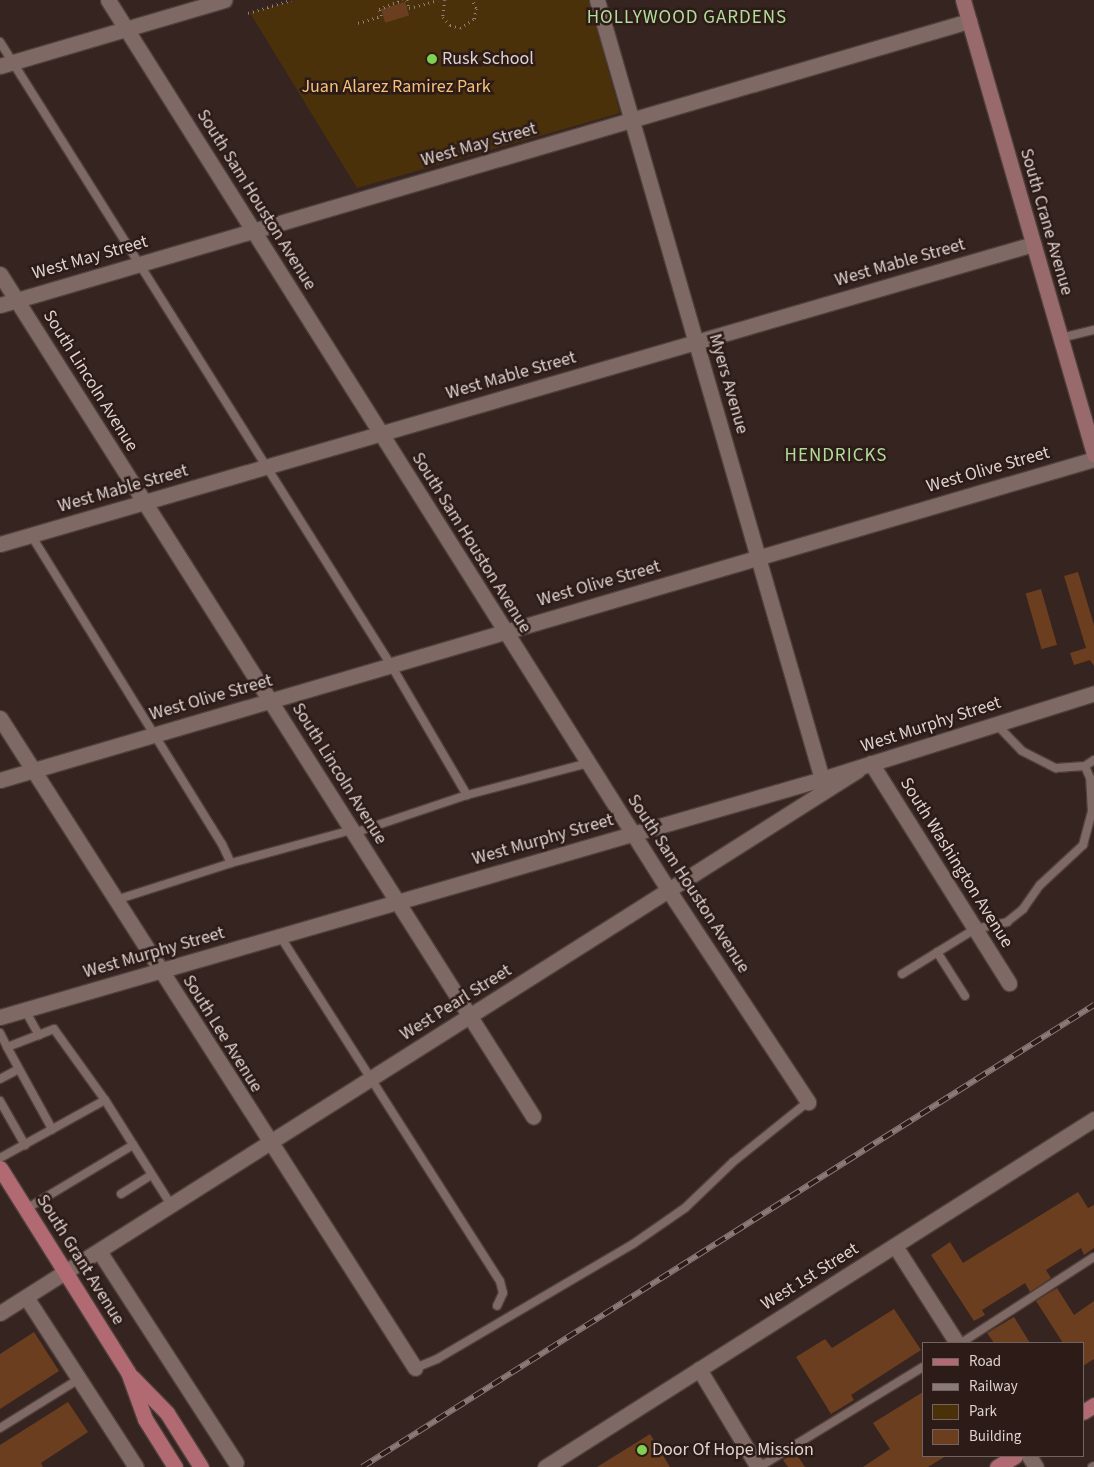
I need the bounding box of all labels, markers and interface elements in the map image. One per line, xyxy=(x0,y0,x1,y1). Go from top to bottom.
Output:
district label: HOLLYWOOD GARDENS xyxy=(585,7,789,29)
place label: Rusk School xyxy=(442,48,534,70)
marker: Rusk School xyxy=(426,53,438,65)
park label: Juan Alarez Ramirez Park xyxy=(301,76,491,98)
street label: South Sam Houston Avenue xyxy=(192,106,320,294)
street label: West May Street xyxy=(419,118,539,172)
street label: South Crane Avenue xyxy=(1015,146,1077,298)
street label: West May Street xyxy=(30,231,150,285)
street label: West Mable Street xyxy=(832,234,968,292)
street label: South Lincoln Avenue xyxy=(38,306,142,456)
street label: Myers Avenue xyxy=(703,331,753,437)
street label: West Mable Street xyxy=(443,347,579,405)
street label: West Olive Street xyxy=(924,442,1052,498)
district label: HENDRICKS xyxy=(783,445,889,467)
street label: South Sam Houston Avenue xyxy=(407,449,535,637)
street label: West Mable Street xyxy=(55,460,191,518)
street label: West Olive Street xyxy=(535,556,663,612)
street label: West Olive Street xyxy=(147,670,275,726)
street label: West Murphy Street xyxy=(858,692,1004,758)
street label: South Lincoln Avenue xyxy=(287,699,391,849)
street label: South Washington Avenue xyxy=(895,774,1017,952)
street label: South Sam Houston Avenue xyxy=(622,791,754,977)
street label: West Murphy Street xyxy=(470,810,616,870)
street label: West Murphy Street xyxy=(81,923,227,983)
street label: West Pearl Street xyxy=(396,960,516,1046)
street label: South Lee Avenue xyxy=(177,971,267,1097)
street label: South Grant Avenue xyxy=(31,1191,129,1329)
street label: West 1st Street xyxy=(757,1238,863,1316)
legend xyxy=(922,1342,1084,1457)
text: Road xyxy=(969,1351,1001,1372)
text: Railway xyxy=(969,1376,1018,1397)
text: Park xyxy=(969,1401,997,1422)
text: Building xyxy=(969,1426,1021,1447)
place label: Door Of Hope Mission xyxy=(652,1439,814,1461)
marker: Door Of Hope Mission xyxy=(636,1444,648,1456)

